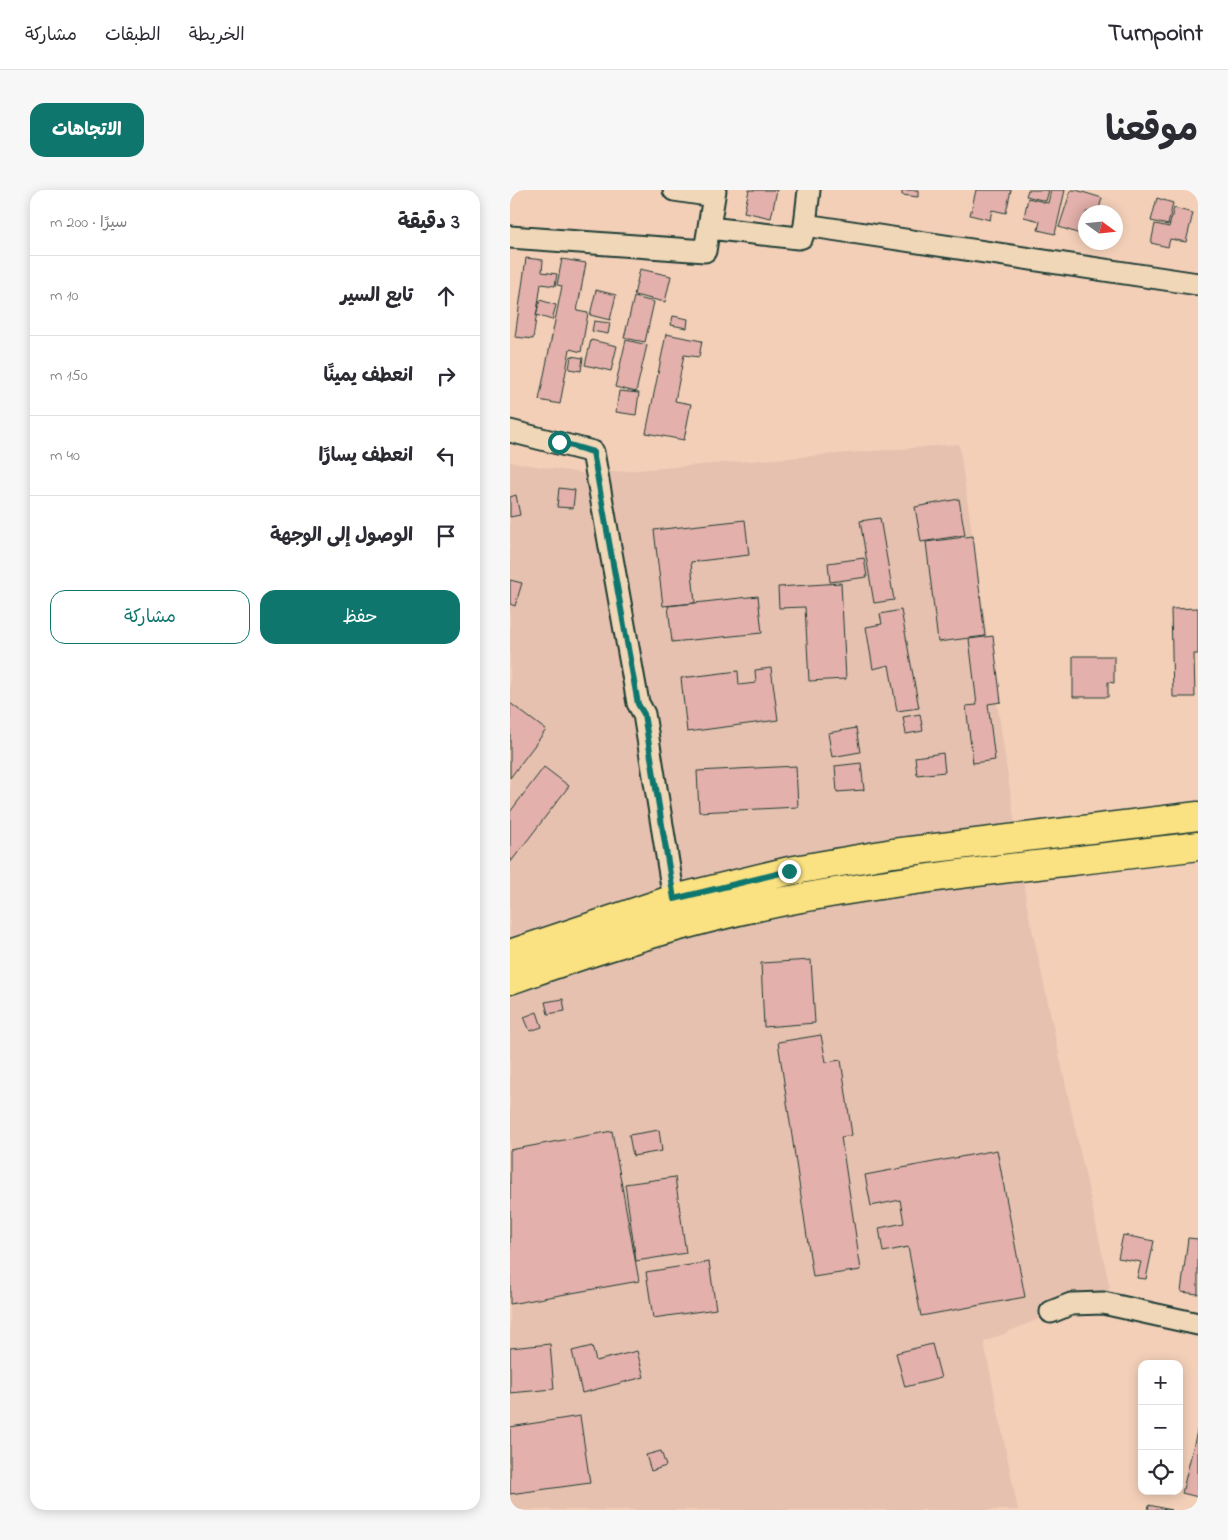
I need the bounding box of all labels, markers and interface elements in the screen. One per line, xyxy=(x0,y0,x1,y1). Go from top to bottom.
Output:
text: Turnpoint xyxy=(1108,17,1203,52)
text: مشاركة xyxy=(25,23,77,49)
text: الطبقات xyxy=(105,23,161,49)
text: الخريطة xyxy=(189,23,245,49)
button: الاتجاهات xyxy=(30,103,144,157)
text: موقعنا xyxy=(1105,106,1198,157)
north arrow xyxy=(1078,205,1123,250)
text: 3 دقيقة xyxy=(398,208,460,238)
text: سيرًا · 200 m xyxy=(50,211,127,235)
icon: ahead xyxy=(432,282,460,310)
text: تابع السير xyxy=(341,283,413,310)
text: 10 m xyxy=(50,284,78,308)
icon: right xyxy=(432,362,460,390)
text: انعطف يمينًا xyxy=(323,363,413,390)
text: 150 m xyxy=(50,364,88,388)
route start xyxy=(548,431,571,454)
icon: left xyxy=(432,442,460,470)
text: انعطف يسارًا xyxy=(318,443,413,470)
text: 40 m xyxy=(50,444,80,468)
icon: arrive xyxy=(432,522,460,550)
text: الوصول إلى الوجهة xyxy=(270,523,413,550)
button: مشاركة xyxy=(50,590,250,644)
button: حفظ xyxy=(260,590,460,644)
route end xyxy=(778,860,801,883)
map controls xyxy=(1138,1360,1183,1495)
button: + xyxy=(1138,1360,1183,1405)
button: − xyxy=(1138,1405,1183,1450)
button: locate xyxy=(1138,1450,1183,1495)

